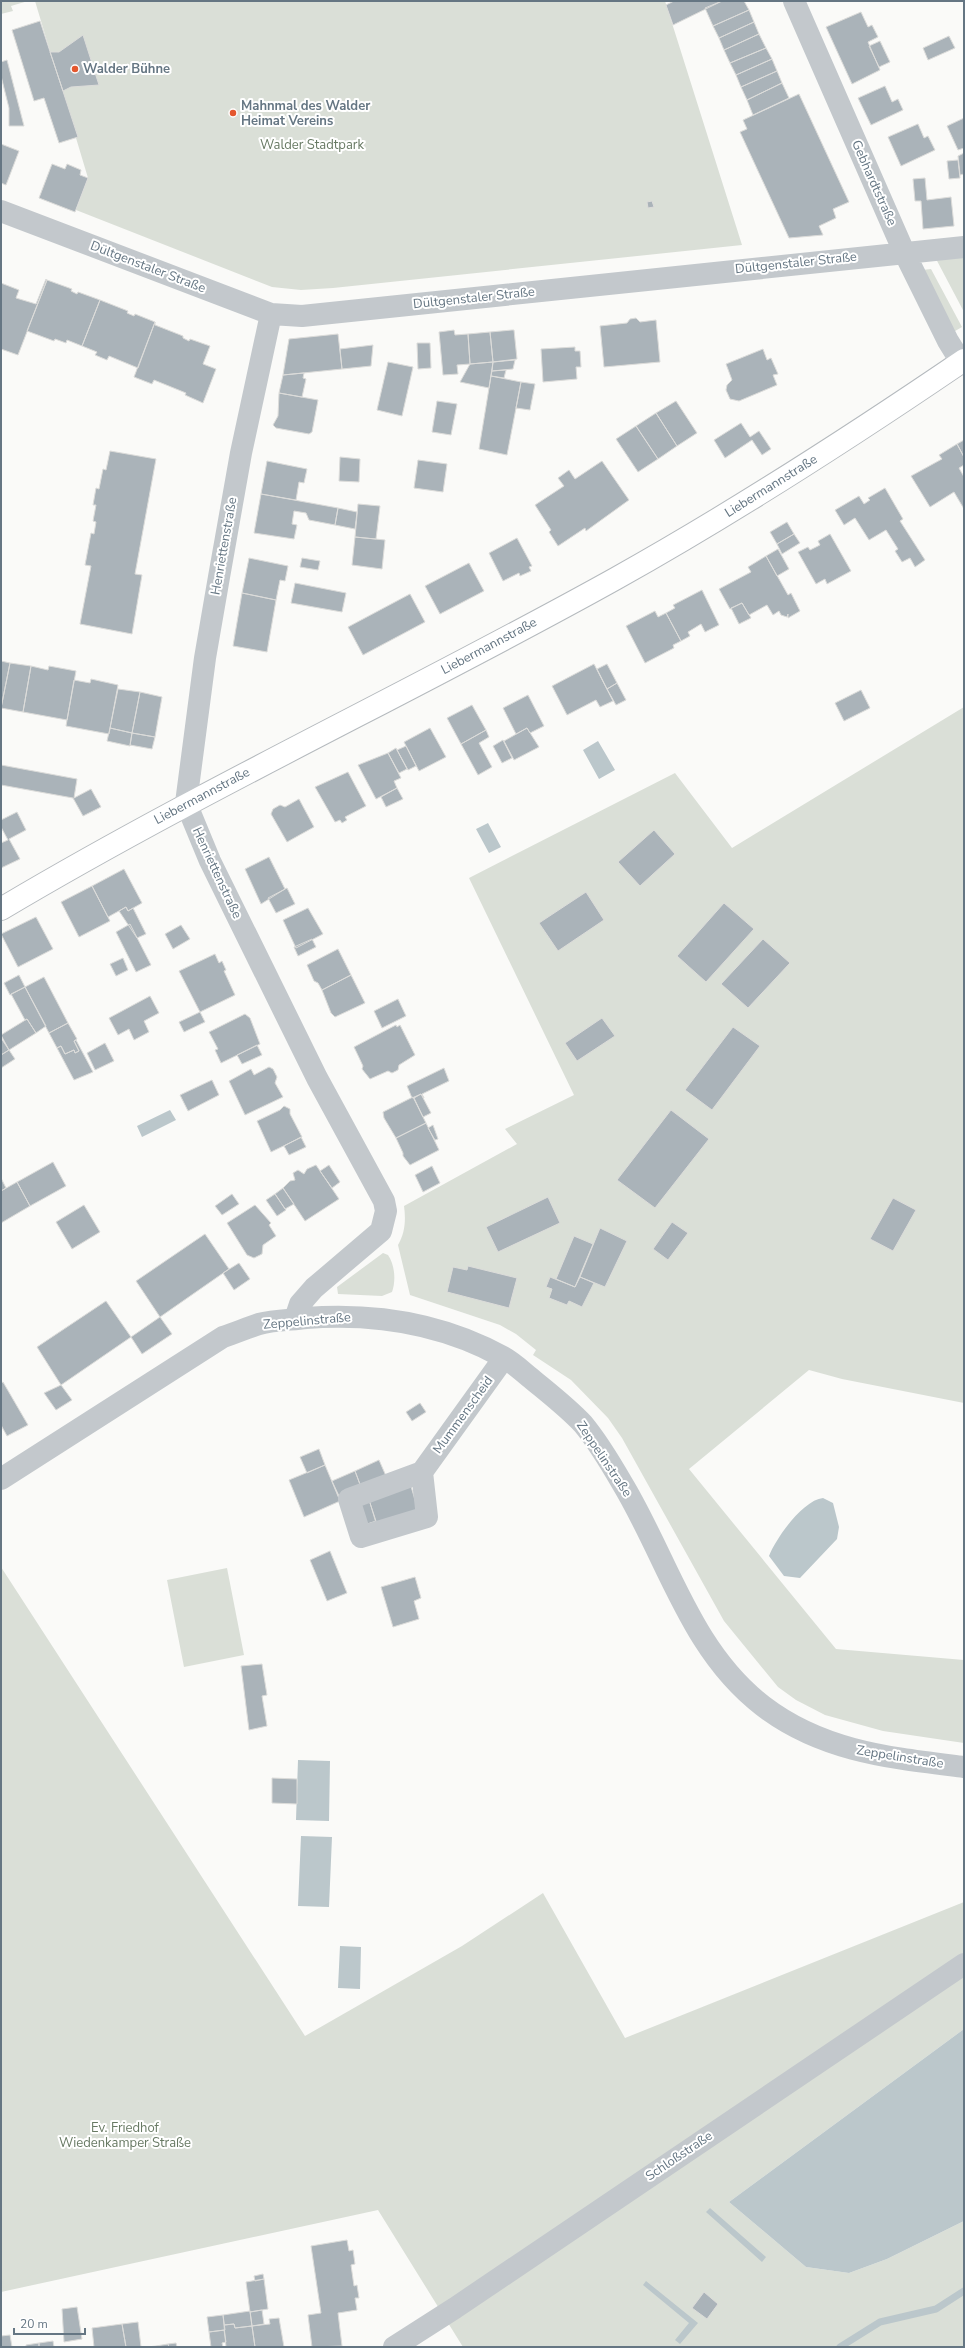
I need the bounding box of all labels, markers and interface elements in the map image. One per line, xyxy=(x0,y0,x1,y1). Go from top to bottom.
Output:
place label: Walder Bühne xyxy=(83,60,170,78)
marker: Walder Bühne xyxy=(70,64,80,74)
place label: Mahnmal des Walder Heimat Vereins xyxy=(241,97,371,130)
marker: Mahnmal des Walder Heimat Vereins xyxy=(228,108,238,118)
park label: Walder Stadtpark xyxy=(260,136,364,154)
street label: Gebhardtstraße xyxy=(847,137,901,229)
street label: Dültgenstaler Straße xyxy=(88,237,208,297)
street label: Dültgenstaler Straße xyxy=(734,248,858,278)
street label: Dültgenstaler Straße xyxy=(412,283,536,313)
street label: Liebermannstraße xyxy=(721,450,821,522)
street label: Henriettenstraße xyxy=(207,496,241,596)
street label: Liebermannstraße xyxy=(438,613,540,679)
street label: Liebermannstraße xyxy=(151,763,253,829)
street label: Henriettenstraße xyxy=(188,824,246,922)
street label: Zeppelinstraße xyxy=(262,1308,352,1334)
street label: Mummenscheid xyxy=(429,1372,497,1458)
street label: Zeppelinstraße xyxy=(572,1418,636,1501)
street label: Zeppelinstraße xyxy=(855,1741,945,1773)
park label: Ev. Friedhof Wiedenkamper Straße xyxy=(59,2119,191,2152)
street label: Schloßstraße xyxy=(642,2127,716,2185)
scale bar xyxy=(14,2310,85,2336)
text: 20 m xyxy=(20,2316,48,2332)

